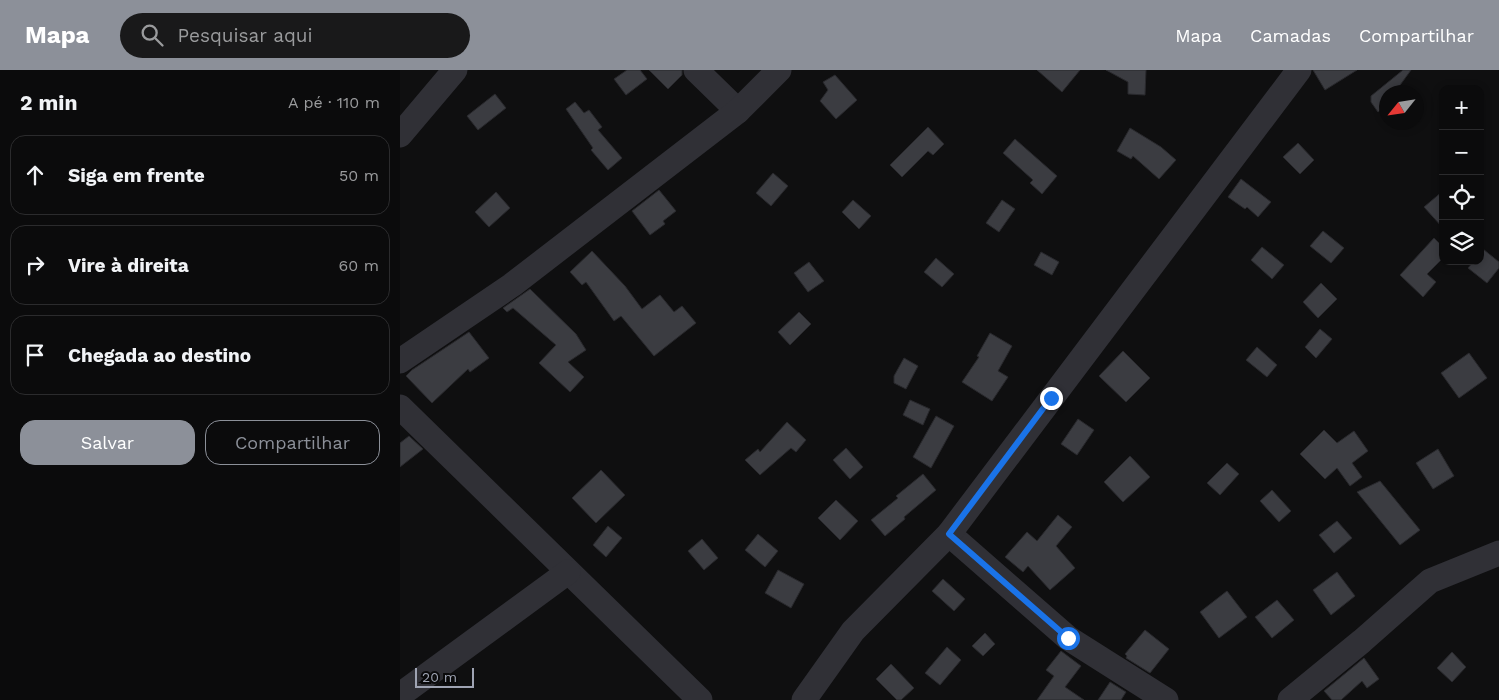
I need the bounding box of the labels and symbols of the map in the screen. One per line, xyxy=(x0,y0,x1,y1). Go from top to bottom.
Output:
north arrow xyxy=(1379,85,1424,130)
route end xyxy=(1040,387,1063,410)
route start xyxy=(1057,627,1080,650)
scale bar xyxy=(415,665,474,688)

